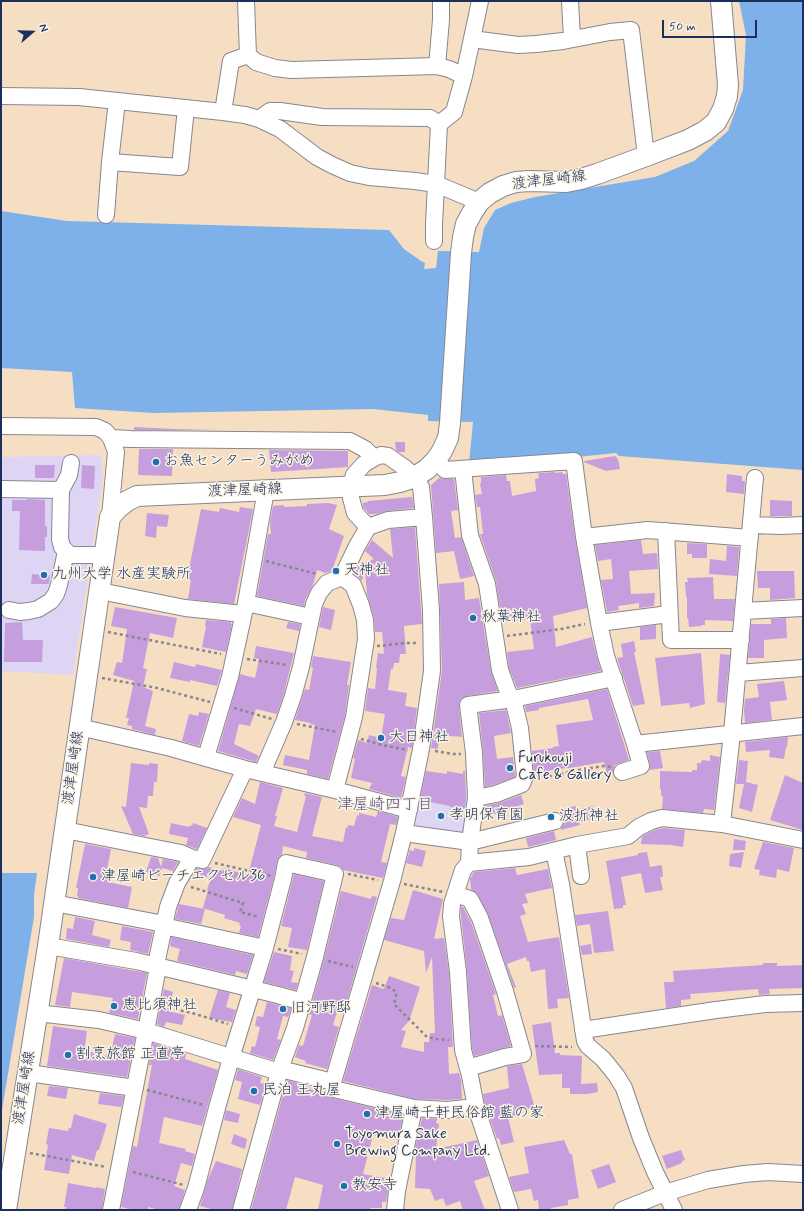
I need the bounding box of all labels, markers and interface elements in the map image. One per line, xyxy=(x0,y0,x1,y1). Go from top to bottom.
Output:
north arrow xyxy=(12,12,52,52)
scale bar xyxy=(664,12,759,38)
text: 50 m xyxy=(669,19,696,35)
text: N xyxy=(35,22,51,34)
street label: 渡津屋崎線 xyxy=(511,167,587,195)
place label: お魚センターうみがめ xyxy=(164,453,314,471)
marker: お魚センターうみがめ xyxy=(151,457,161,467)
street label: 渡津屋崎線 xyxy=(207,481,283,501)
place label: 天神社 xyxy=(344,562,389,580)
place label: 九州大学 水産実験所 xyxy=(52,566,191,584)
marker: 天神社 xyxy=(331,566,341,576)
marker: 九州大学 水産実験所 xyxy=(39,570,49,580)
place label: 秋葉神社 xyxy=(481,609,541,627)
marker: 秋葉神社 xyxy=(468,613,478,623)
place label: 大日神社 xyxy=(389,729,449,747)
street label: 渡津屋崎線 xyxy=(60,730,88,806)
marker: 大日神社 xyxy=(376,733,386,743)
place label: Furukouji Cafe & Gallery xyxy=(518,750,611,785)
marker: Furukouji Cafe & Gallery xyxy=(505,763,515,773)
district label: 津屋崎四丁目 xyxy=(337,796,433,816)
place label: 孝明保育園 xyxy=(449,807,524,825)
place label: 波折神社 xyxy=(559,808,619,826)
marker: 孝明保育園 xyxy=(436,811,446,821)
marker: 波折神社 xyxy=(546,812,556,822)
place label: 津屋崎ビーチエクセル36 xyxy=(101,868,265,886)
marker: 津屋崎ビーチエクセル36 xyxy=(88,872,98,882)
place label: 恵比須神社 xyxy=(122,997,197,1015)
place label: 旧河野邸 xyxy=(291,1000,351,1018)
marker: 恵比須神社 xyxy=(109,1001,119,1011)
marker: 旧河野邸 xyxy=(278,1004,288,1014)
place label: 割烹旅館 正直亭 xyxy=(76,1046,185,1064)
street label: 渡津屋崎線 xyxy=(10,1050,40,1126)
marker: 割烹旅館 正直亭 xyxy=(63,1050,73,1060)
place label: 民泊 王丸屋 xyxy=(262,1082,341,1100)
marker: 民泊 王丸屋 xyxy=(249,1086,259,1096)
place label: 津屋崎千軒民俗館 藍の家 xyxy=(375,1105,544,1123)
marker: 津屋崎千軒民俗館 藍の家 xyxy=(362,1109,372,1119)
place label: Toyomura Sake Brewing Company Ltd. xyxy=(345,1126,490,1161)
marker: Toyomura Sake Brewing Company Ltd. xyxy=(332,1139,342,1149)
place label: 教安寺 xyxy=(352,1177,397,1195)
marker: 教安寺 xyxy=(339,1181,349,1191)

